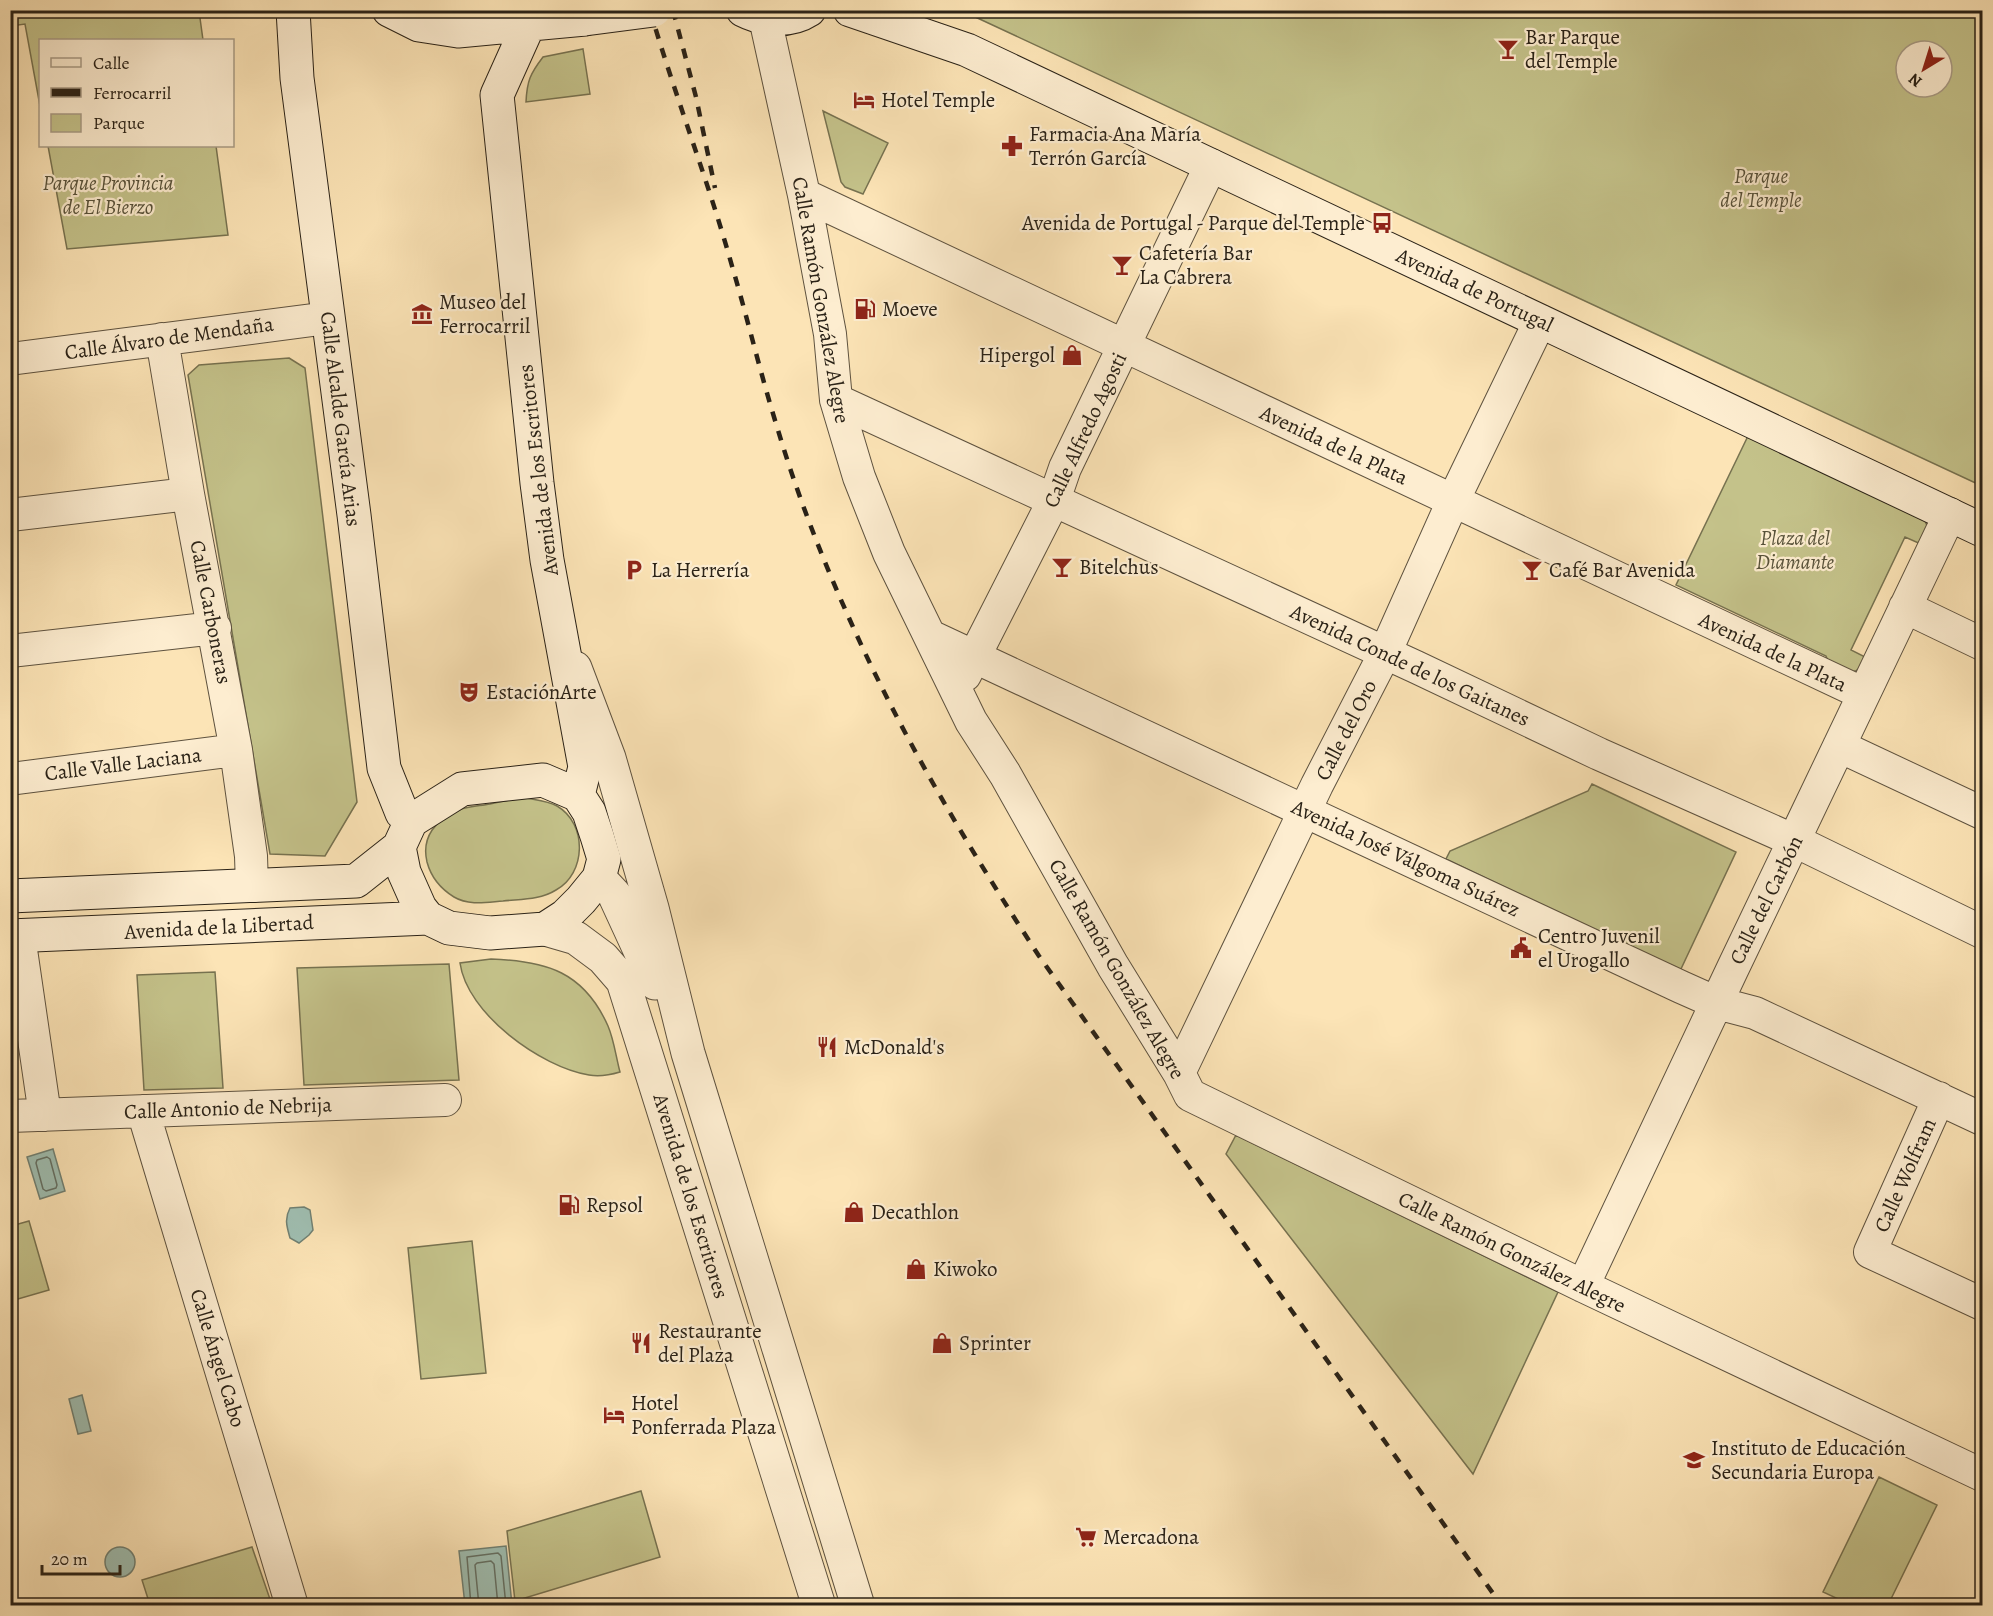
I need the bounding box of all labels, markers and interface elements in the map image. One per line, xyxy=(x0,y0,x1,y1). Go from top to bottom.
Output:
place label: Bar Parque del Temple xyxy=(1525,23,1620,75)
bar icon: Bar Parque del Temple xyxy=(1496,37,1520,61)
legend xyxy=(39,39,234,147)
north arrow xyxy=(1894,39,1954,99)
text: Calle xyxy=(93,51,130,75)
text: N xyxy=(1904,68,1927,92)
text: Ferrocarril xyxy=(93,81,172,105)
place label: Hotel Temple xyxy=(881,86,995,114)
hotel icon: Hotel Temple xyxy=(852,88,876,112)
text: Parque xyxy=(93,111,145,135)
place label: Farmacia Ana María Terrón García xyxy=(1029,120,1201,172)
pharmacy icon: Farmacia Ana María Terrón García xyxy=(1000,134,1024,158)
park label: Parque del Temple xyxy=(1720,162,1802,214)
park label: Parque Provincia de El Bierzo xyxy=(43,169,174,221)
street label: Calle Ramón González Alegre xyxy=(786,175,856,425)
place label: Avenida de Portugal - Parque del Temple xyxy=(1021,209,1365,237)
bus stop icon: Avenida de Portugal - Parque del Temple xyxy=(1370,211,1394,235)
place label: Cafetería Bar La Cabrera xyxy=(1139,239,1253,291)
street label: Avenida de Portugal xyxy=(1391,241,1558,339)
bar icon: Cafetería Bar La Cabrera xyxy=(1110,253,1134,277)
place label: Museo del Ferrocarril xyxy=(439,288,530,340)
place label: Moeve xyxy=(882,295,938,323)
fuel station icon: Moeve xyxy=(853,297,877,321)
museum icon: Museo del Ferrocarril xyxy=(410,302,434,326)
street label: Calle Álvaro de Mendaña xyxy=(63,309,276,367)
street label: Calle Alcalde García Arias xyxy=(314,310,368,528)
place label: Hipergol xyxy=(979,341,1055,369)
shop icon: Hipergol xyxy=(1060,343,1084,367)
street label: Calle Alfredo Agosti xyxy=(1037,348,1133,512)
street label: Avenida de los Escritores xyxy=(511,363,565,578)
street label: Avenida de la Plata xyxy=(1255,398,1413,492)
park label: Plaza del Diamante xyxy=(1756,524,1835,576)
street label: Calle Carboneras xyxy=(183,538,239,686)
place label: Bitelchus xyxy=(1079,553,1159,581)
bar icon: Bitelchus xyxy=(1050,555,1074,579)
place label: La Herrería xyxy=(651,556,750,584)
place label: Café Bar Avenida xyxy=(1549,556,1696,584)
parking icon: La Herrería xyxy=(622,558,646,582)
bar icon: Café Bar Avenida xyxy=(1520,558,1544,582)
street label: Avenida Conde de los Gaitanes xyxy=(1285,597,1534,733)
street label: Avenida de la Plata xyxy=(1694,605,1852,699)
street label: Calle del Oro xyxy=(1309,675,1383,785)
place label: EstaciónArte xyxy=(486,678,597,706)
theatre icon: EstaciónArte xyxy=(457,680,481,704)
street label: Calle Valle Laciana xyxy=(43,740,203,788)
street label: Avenida José Válgoma Suárez xyxy=(1286,792,1525,923)
street label: Calle del Carbón xyxy=(1723,831,1809,969)
street label: Calle Ramón González Alegre xyxy=(1042,854,1192,1084)
street label: Avenida de la Libertad xyxy=(123,908,315,946)
place label: Centro Juvenil el Urogallo xyxy=(1538,922,1660,974)
public building icon: Centro Juvenil el Urogallo xyxy=(1509,936,1533,960)
place label: McDonald's xyxy=(844,1033,945,1061)
restaurant icon: McDonald's xyxy=(815,1035,839,1059)
street label: Avenida de los Escritores xyxy=(646,1089,735,1302)
street label: Calle Antonio de Nebrija xyxy=(124,1090,333,1126)
street label: Calle Wolfram xyxy=(1867,1113,1943,1237)
street label: Calle Ramón González Alegre xyxy=(1394,1185,1630,1319)
place label: Repsol xyxy=(586,1191,643,1219)
fuel station icon: Repsol xyxy=(557,1193,581,1217)
place label: Decathlon xyxy=(871,1198,959,1226)
shop icon: Decathlon xyxy=(842,1200,866,1224)
place label: Kiwoko xyxy=(933,1255,998,1283)
shop icon: Kiwoko xyxy=(904,1257,928,1281)
street label: Calle Ángel Cabo xyxy=(184,1285,252,1431)
place label: Restaurante del Plaza xyxy=(658,1317,762,1369)
place label: Sprinter xyxy=(959,1329,1031,1357)
restaurant icon: Restaurante del Plaza xyxy=(629,1331,653,1355)
shop icon: Sprinter xyxy=(930,1331,954,1355)
place label: Hotel Ponferrada Plaza xyxy=(631,1389,777,1441)
hotel icon: Hotel Ponferrada Plaza xyxy=(602,1403,626,1427)
place label: Instituto de Educación Secundaria Europa xyxy=(1711,1434,1906,1486)
school or university icon: Instituto de Educación Secundaria Europa xyxy=(1682,1448,1706,1472)
place label: Mercadona xyxy=(1103,1523,1199,1551)
supermarket icon: Mercadona xyxy=(1074,1525,1098,1549)
scale bar xyxy=(42,1538,120,1576)
text: 20 m xyxy=(51,1547,88,1571)

